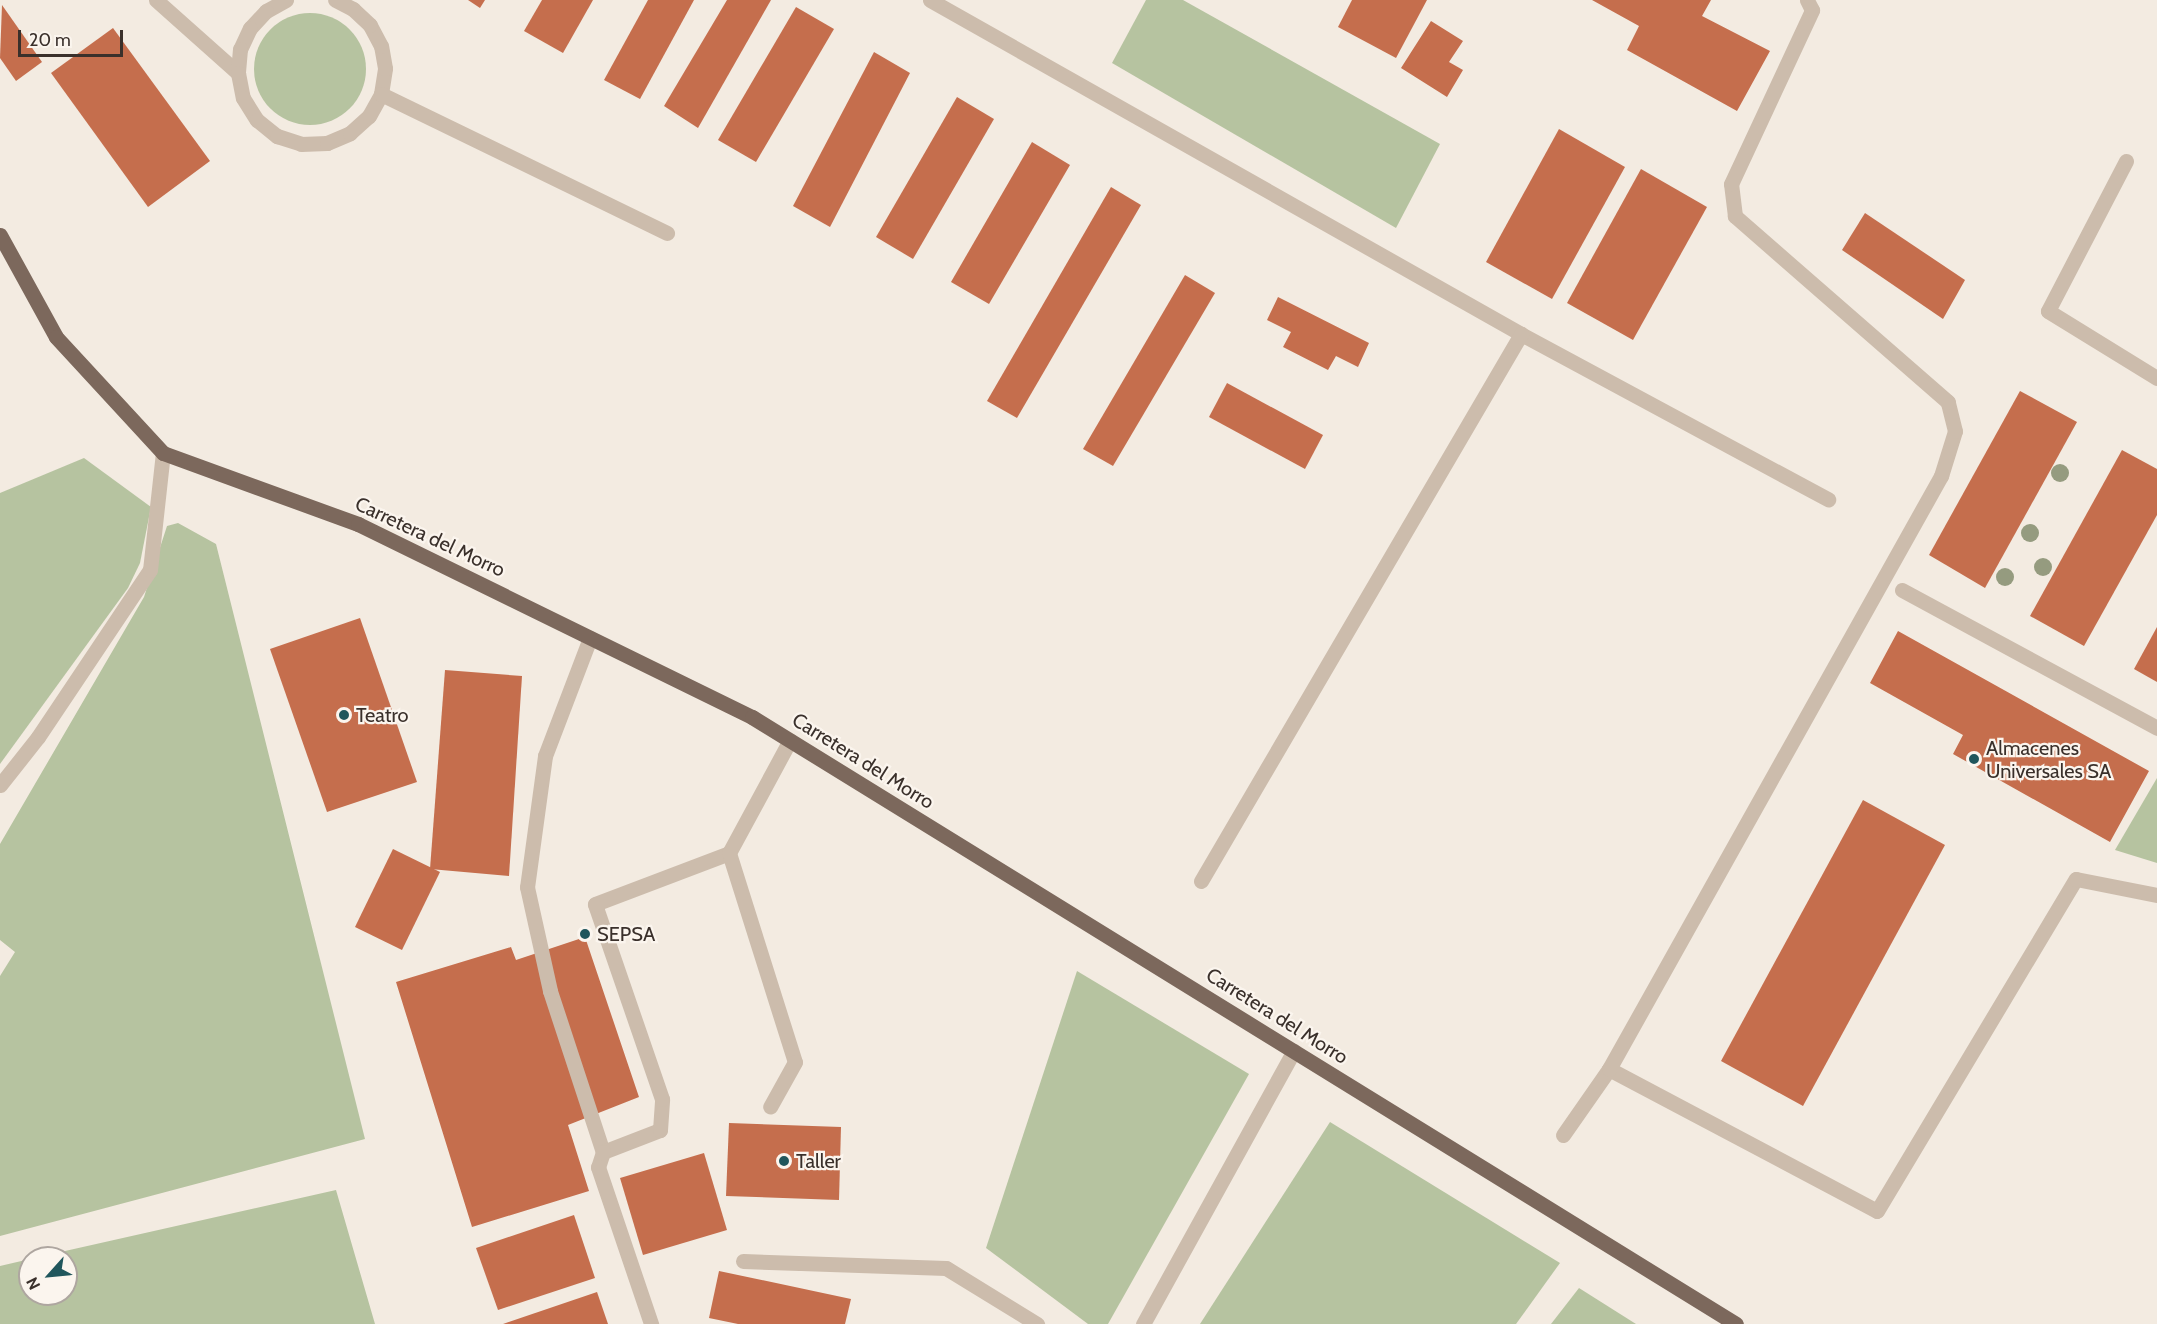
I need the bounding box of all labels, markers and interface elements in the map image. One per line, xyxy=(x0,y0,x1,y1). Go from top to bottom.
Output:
scale bar xyxy=(21,18,126,56)
text: 20 m xyxy=(29,29,71,51)
street label: Carretera del Morro xyxy=(351,492,509,582)
place label: Teatro xyxy=(356,703,409,727)
marker: Teatro xyxy=(337,708,351,722)
street label: Carretera del Morro xyxy=(788,708,938,814)
place label: Almacenes Universales SA xyxy=(1986,736,2111,783)
marker: Almacenes Universales SA xyxy=(1967,752,1981,766)
place label: SEPSA xyxy=(597,922,655,946)
marker: SEPSA xyxy=(578,927,592,941)
street label: Carretera del Morro xyxy=(1202,963,1352,1069)
place label: Taller xyxy=(796,1149,841,1173)
marker: Taller xyxy=(777,1154,791,1168)
north arrow xyxy=(18,1246,78,1306)
text: N xyxy=(22,1274,44,1293)

